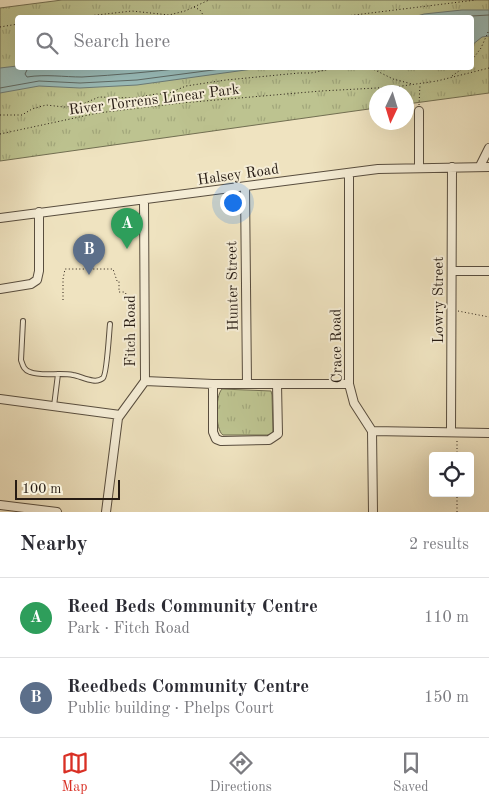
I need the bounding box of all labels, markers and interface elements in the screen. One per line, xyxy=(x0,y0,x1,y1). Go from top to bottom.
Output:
search box xyxy=(15,15,474,70)
icon: search xyxy=(33,29,61,57)
text: Search here xyxy=(73,33,170,52)
street label: River Torrens Linear Park xyxy=(68,83,241,118)
north arrow xyxy=(369,85,414,130)
street label: Halsey Road xyxy=(196,162,280,189)
your location xyxy=(220,190,246,216)
pin: A xyxy=(111,208,143,249)
pin: B xyxy=(73,234,105,275)
street label: Hunter Street xyxy=(225,241,242,331)
street label: Lowry Street xyxy=(432,257,447,343)
street label: Fitch Road xyxy=(124,295,139,367)
street label: Crace Road xyxy=(329,308,346,383)
map controls xyxy=(429,452,474,497)
button: locate xyxy=(429,452,474,497)
scale bar xyxy=(15,477,120,500)
text: 100 m xyxy=(22,482,61,496)
text: Nearby xyxy=(20,534,88,555)
text: 2 results xyxy=(409,537,469,553)
text: Reed Beds Community Centre xyxy=(67,598,318,617)
text: A xyxy=(30,610,42,626)
text: 110 m xyxy=(424,610,469,626)
text: Park · Fitch Road xyxy=(67,621,190,637)
text: Reedbeds Community Centre xyxy=(67,678,309,697)
text: B xyxy=(30,690,42,706)
text: 150 m xyxy=(424,690,469,706)
text: Public building · Phelps Court xyxy=(67,701,274,717)
tab: Map xyxy=(61,749,89,796)
tab: Directions xyxy=(210,749,272,796)
tab: Saved xyxy=(393,749,428,796)

